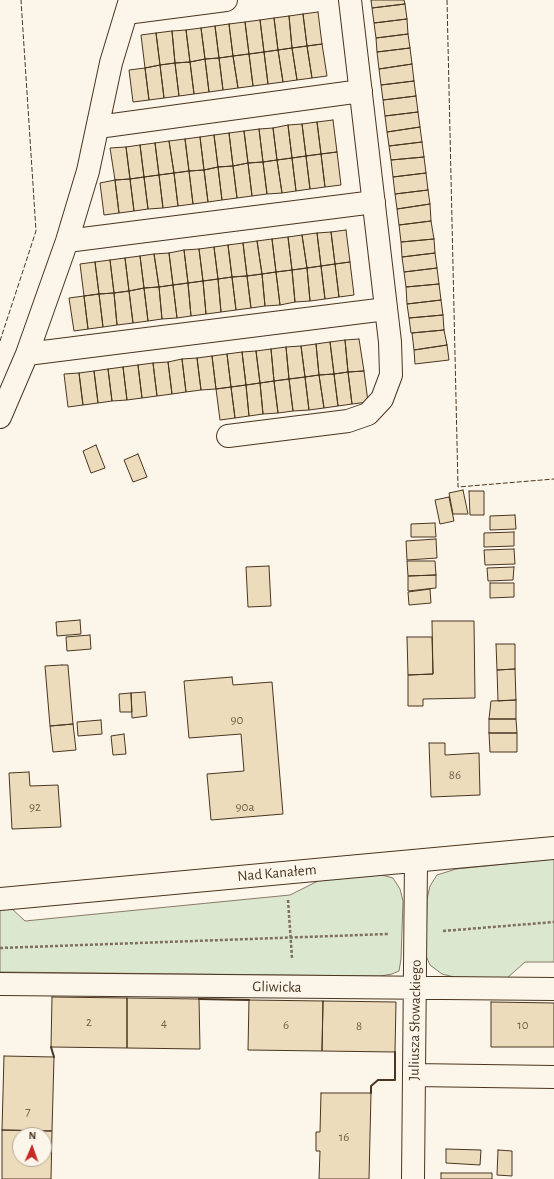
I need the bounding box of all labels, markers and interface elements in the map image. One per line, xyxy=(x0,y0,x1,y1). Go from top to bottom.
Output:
house number: 90 xyxy=(231,712,243,728)
house number: 86 xyxy=(449,767,461,783)
house number: 92 xyxy=(29,799,41,815)
house number: 90a xyxy=(236,799,254,815)
street label: Nad Kanałem xyxy=(237,861,317,885)
street label: Juliusza Słowackiego xyxy=(405,959,425,1081)
street label: Gliwicka xyxy=(252,978,302,996)
house number: 2 xyxy=(86,1014,92,1030)
house number: 4 xyxy=(161,1015,167,1031)
house number: 6 xyxy=(283,1017,289,1033)
house number: 10 xyxy=(517,1017,529,1033)
house number: 8 xyxy=(356,1018,362,1034)
house number: 7 xyxy=(25,1103,31,1119)
north arrow xyxy=(12,1127,52,1167)
house number: 16 xyxy=(339,1129,349,1145)
text: N xyxy=(28,1130,36,1141)

